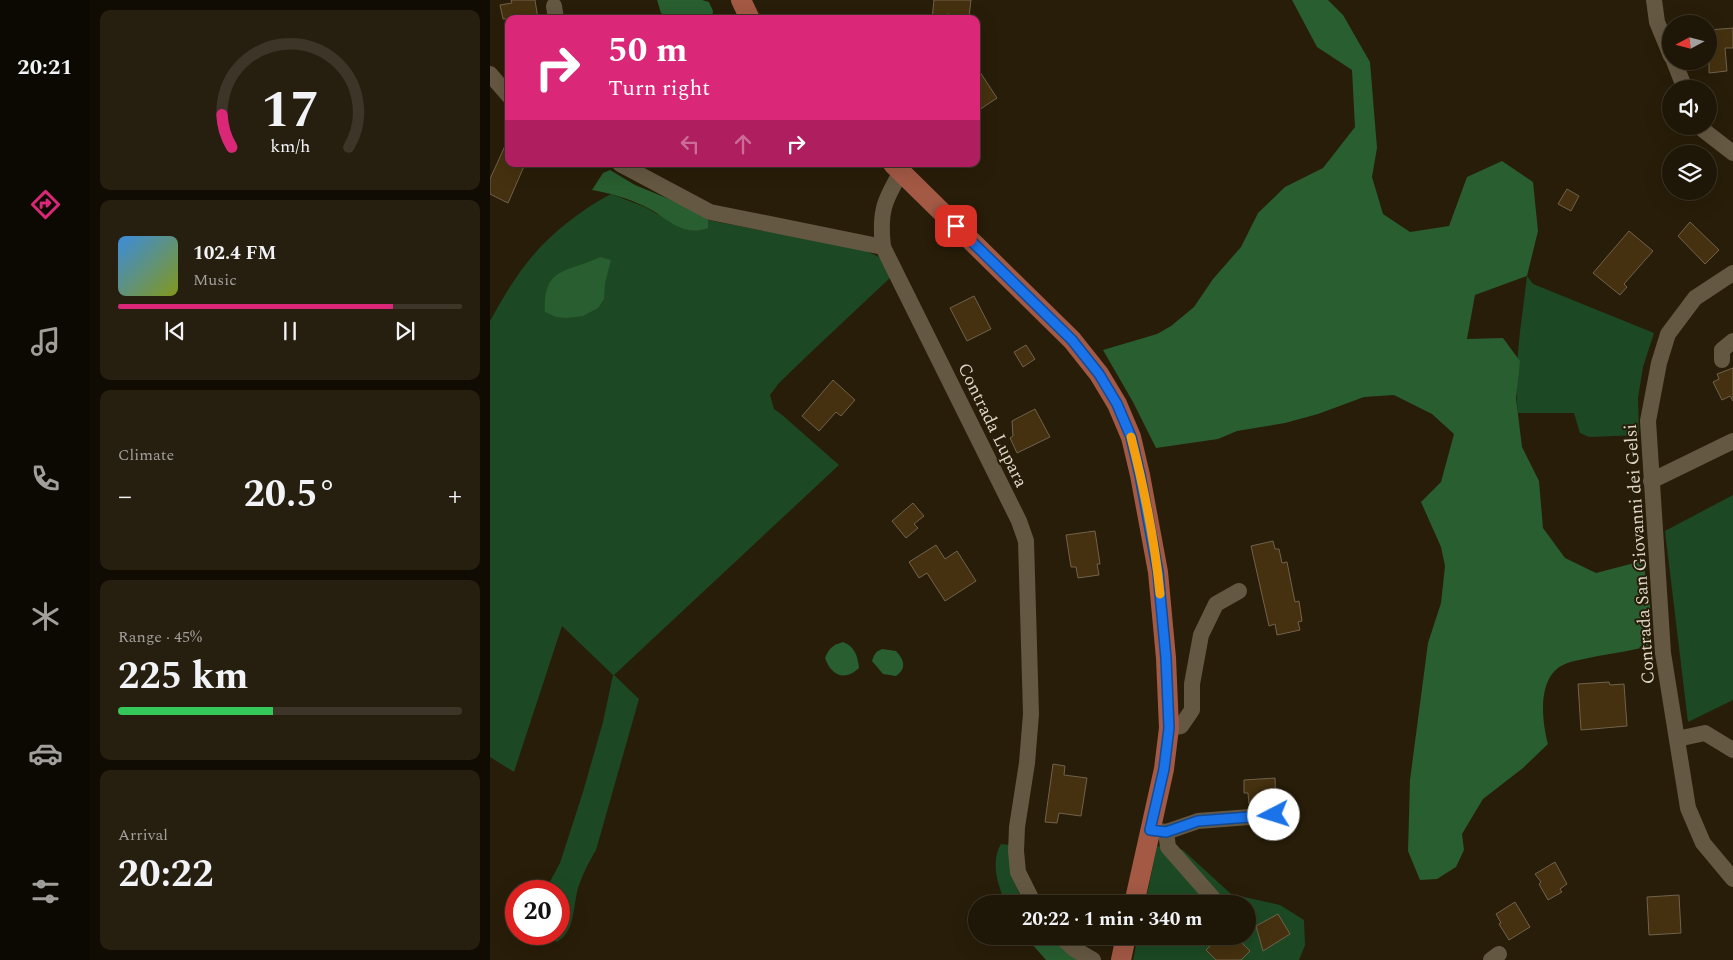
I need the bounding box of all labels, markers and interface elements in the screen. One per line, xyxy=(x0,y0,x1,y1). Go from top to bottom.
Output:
north arrow xyxy=(1662,15,1718,70)
map controls xyxy=(1662,15,1717,200)
text: 50 m xyxy=(608,24,688,77)
icon: right xyxy=(525,35,590,100)
text: 20:21 xyxy=(17,51,73,84)
text: 17 xyxy=(261,71,319,150)
text: Turn right xyxy=(608,72,710,105)
button: sound xyxy=(1662,80,1717,135)
icon: left xyxy=(676,130,704,158)
icon: ahead xyxy=(729,130,757,158)
icon: right xyxy=(782,130,810,158)
text: km/h xyxy=(270,133,310,160)
button: layers xyxy=(1662,145,1717,200)
icon: directions xyxy=(28,187,63,222)
pin xyxy=(935,205,977,247)
icon: arrive xyxy=(942,212,970,240)
text: 102.4 FM xyxy=(193,239,276,268)
text: Music xyxy=(193,268,237,292)
icon: previous xyxy=(161,317,189,345)
icon: pause xyxy=(276,317,304,345)
icon: next xyxy=(391,317,419,345)
icon: music xyxy=(28,324,63,359)
street label: Contrada Lupara xyxy=(951,358,1035,492)
street label: Contrada San Giovanni dei Gelsi xyxy=(1617,423,1662,685)
text: Climate xyxy=(118,443,174,467)
icon: phone xyxy=(28,461,63,496)
text: 20.5° xyxy=(243,466,337,524)
text: − xyxy=(118,475,132,518)
text: + xyxy=(448,475,462,518)
icon: climate xyxy=(28,599,63,634)
text: Range · 45% xyxy=(118,625,202,649)
text: 225 km xyxy=(118,648,249,706)
icon: car xyxy=(28,736,63,771)
position arrow xyxy=(1247,788,1299,840)
text: Arrival xyxy=(118,823,168,847)
text: 20:22 xyxy=(118,846,213,904)
icon: filters xyxy=(28,874,63,909)
speed limit sign: 20 xyxy=(505,880,570,945)
text: 20:22 · 1 min · 340 m xyxy=(1022,905,1202,934)

